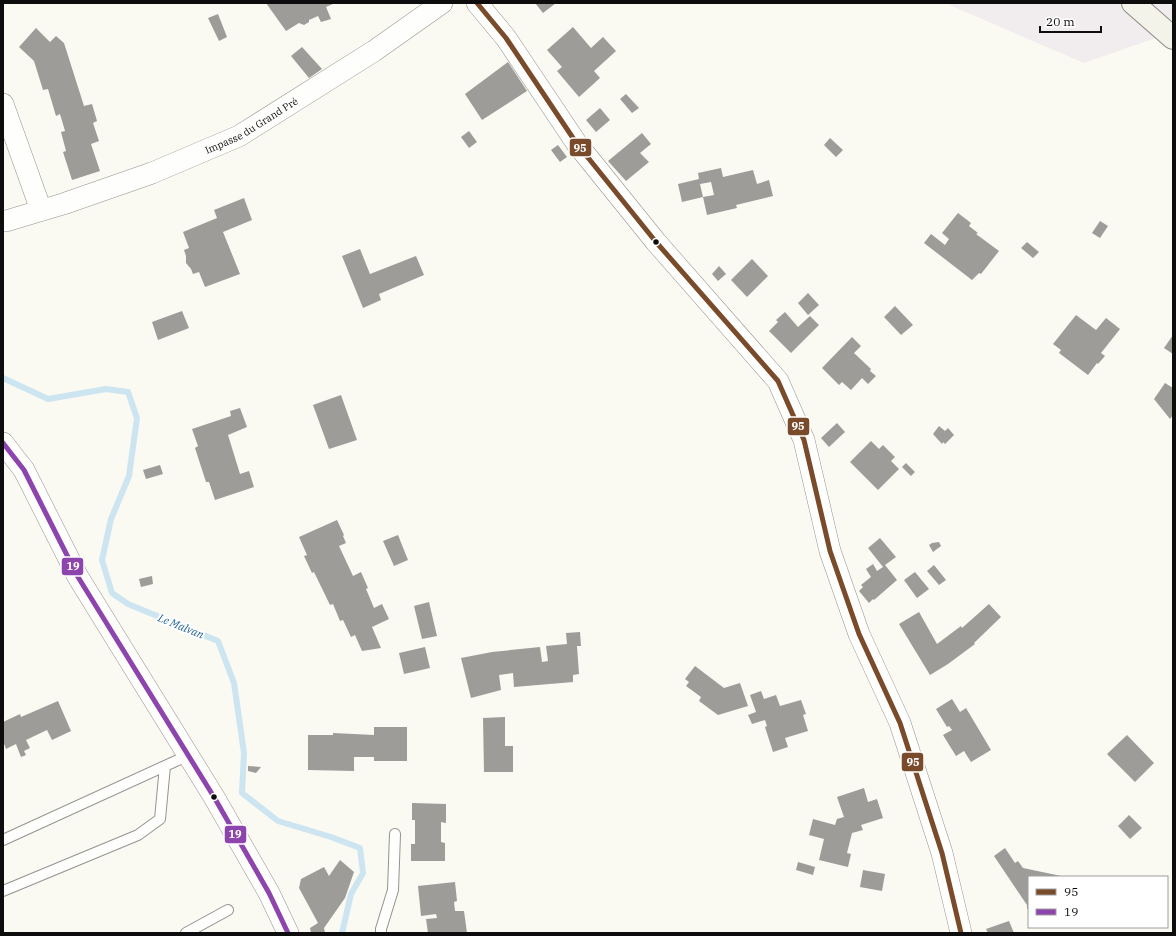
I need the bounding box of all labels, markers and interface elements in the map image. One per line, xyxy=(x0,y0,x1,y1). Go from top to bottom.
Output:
scale bar xyxy=(1040,8,1101,34)
text: 20 m xyxy=(1046,14,1075,29)
street label: Impasse du Grand Pré xyxy=(203,94,300,156)
line badge: 95 xyxy=(569,138,592,157)
text: 95 xyxy=(573,141,587,155)
unlabelled marker xyxy=(651,237,661,247)
line badge: 95 xyxy=(787,417,810,436)
text: 95 xyxy=(791,419,805,433)
line badge: 19 xyxy=(61,557,84,576)
text: 19 xyxy=(66,559,80,573)
water label: Le Malvan xyxy=(155,610,207,642)
line badge: 95 xyxy=(901,752,924,772)
text: 95 xyxy=(906,755,920,769)
unlabelled marker xyxy=(209,792,219,802)
line badge: 19 xyxy=(224,825,247,844)
text: 19 xyxy=(228,827,242,841)
legend xyxy=(1028,876,1168,928)
text: 95 xyxy=(1064,884,1078,899)
text: 19 xyxy=(1064,904,1078,919)

